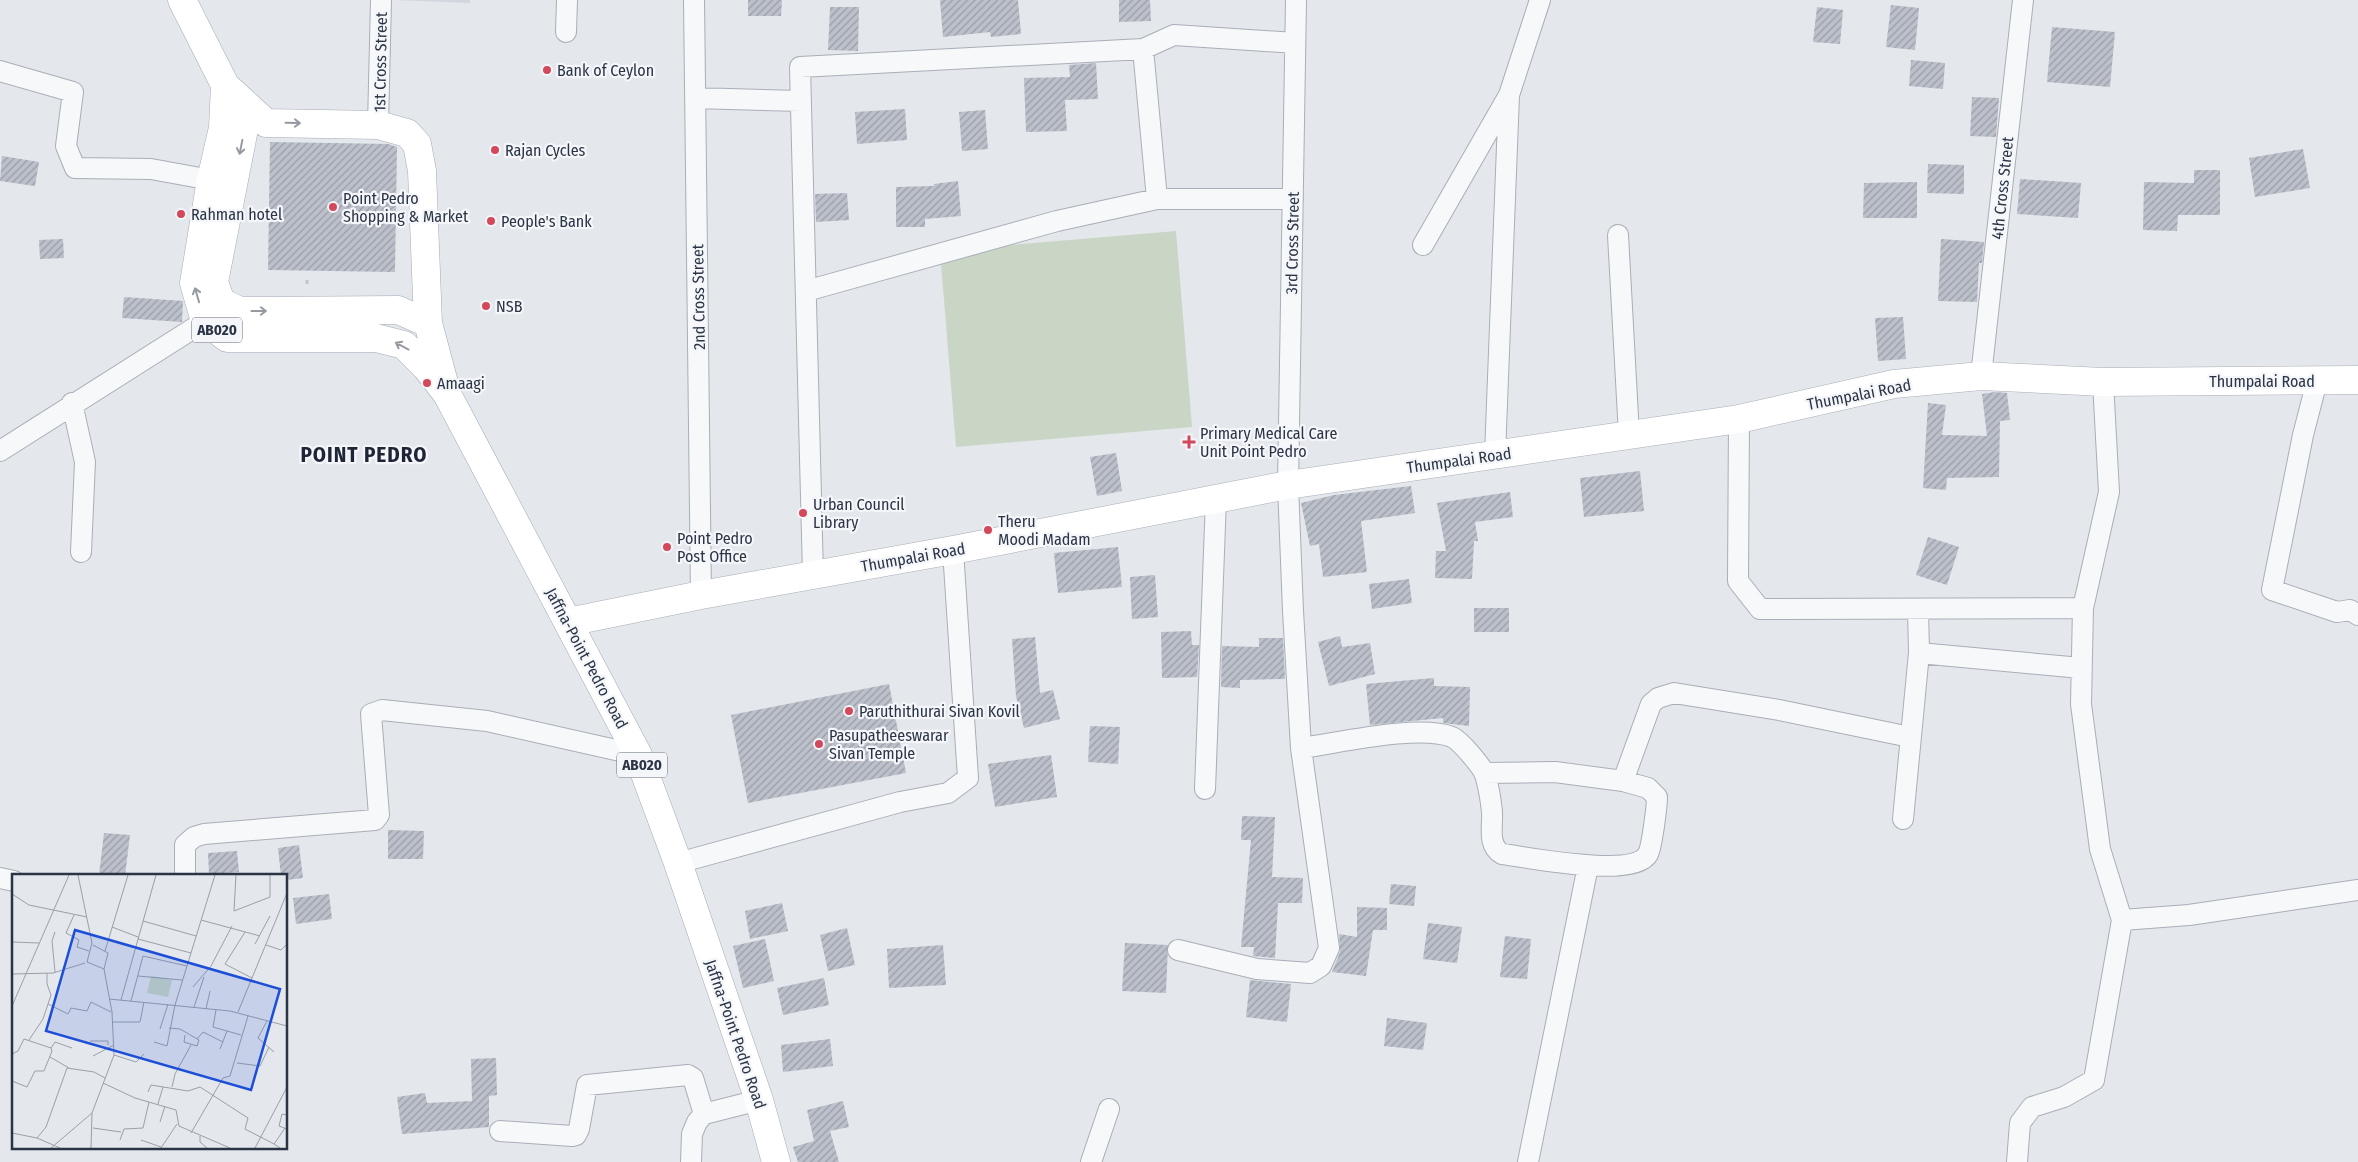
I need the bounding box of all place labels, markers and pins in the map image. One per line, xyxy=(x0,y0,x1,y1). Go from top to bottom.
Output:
place label: Bank of Ceylon xyxy=(557,61,654,80)
marker: Bank of Ceylon xyxy=(541,64,553,76)
place label: Rajan Cycles xyxy=(505,141,586,160)
marker: Rajan Cycles xyxy=(489,144,501,156)
place label: Point Pedro Shopping & Market xyxy=(343,189,469,226)
marker: Point Pedro Shopping & Market xyxy=(327,201,339,213)
place label: Rahman hotel xyxy=(191,205,282,224)
marker: Rahman hotel xyxy=(175,208,187,220)
place label: People's Bank xyxy=(501,212,592,231)
marker: People's Bank xyxy=(485,215,497,227)
place label: NSB xyxy=(496,297,523,316)
marker: NSB xyxy=(480,300,492,312)
place label: Amaagi xyxy=(437,374,485,393)
marker: Amaagi xyxy=(421,377,433,389)
place label: Primary Medical Care Unit Point Pedro xyxy=(1200,424,1337,461)
marker: Primary Medical Care Unit Point Pedro xyxy=(1182,435,1196,449)
place label: Urban Council Library xyxy=(813,495,905,532)
marker: Urban Council Library xyxy=(797,507,809,519)
place label: Theru Moodi Madam xyxy=(998,512,1091,549)
marker: Theru Moodi Madam xyxy=(982,524,994,536)
place label: Point Pedro Post Office xyxy=(677,529,753,566)
marker: Point Pedro Post Office xyxy=(661,541,673,553)
place label: Paruthithurai Sivan Kovil xyxy=(859,702,1020,721)
marker: Paruthithurai Sivan Kovil xyxy=(843,705,855,717)
place label: Pasupatheeswarar Sivan Temple xyxy=(829,726,949,763)
marker: Pasupatheeswarar Sivan Temple xyxy=(813,738,825,750)

